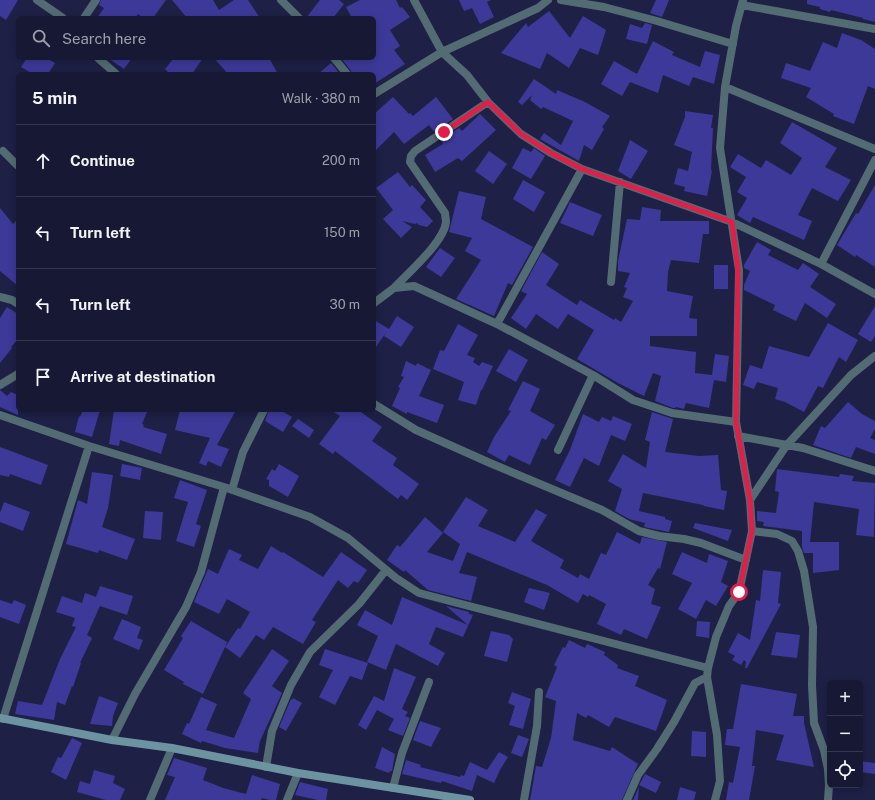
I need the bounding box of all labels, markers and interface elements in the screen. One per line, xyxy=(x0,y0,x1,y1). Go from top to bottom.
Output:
search box xyxy=(16,16,376,60)
icon: search xyxy=(30,27,52,49)
text: Search here xyxy=(62,30,146,47)
text: 5 min xyxy=(32,88,77,108)
text: Walk · 380 m xyxy=(282,91,360,106)
route end xyxy=(435,123,453,141)
icon: ahead xyxy=(32,150,54,172)
text: Continue xyxy=(70,152,135,169)
text: 200 m xyxy=(322,153,360,168)
icon: left xyxy=(32,222,54,244)
text: Turn left xyxy=(70,224,131,241)
text: 150 m xyxy=(324,225,360,240)
icon: left xyxy=(32,294,54,316)
text: Turn left xyxy=(70,296,131,313)
text: 30 m xyxy=(330,297,360,312)
icon: arrive xyxy=(32,366,54,388)
text: Arrive at destination xyxy=(70,368,215,385)
route start xyxy=(730,583,748,601)
map controls xyxy=(827,680,863,788)
button: + xyxy=(827,680,863,716)
button: − xyxy=(827,716,863,752)
button: locate xyxy=(827,752,863,788)

